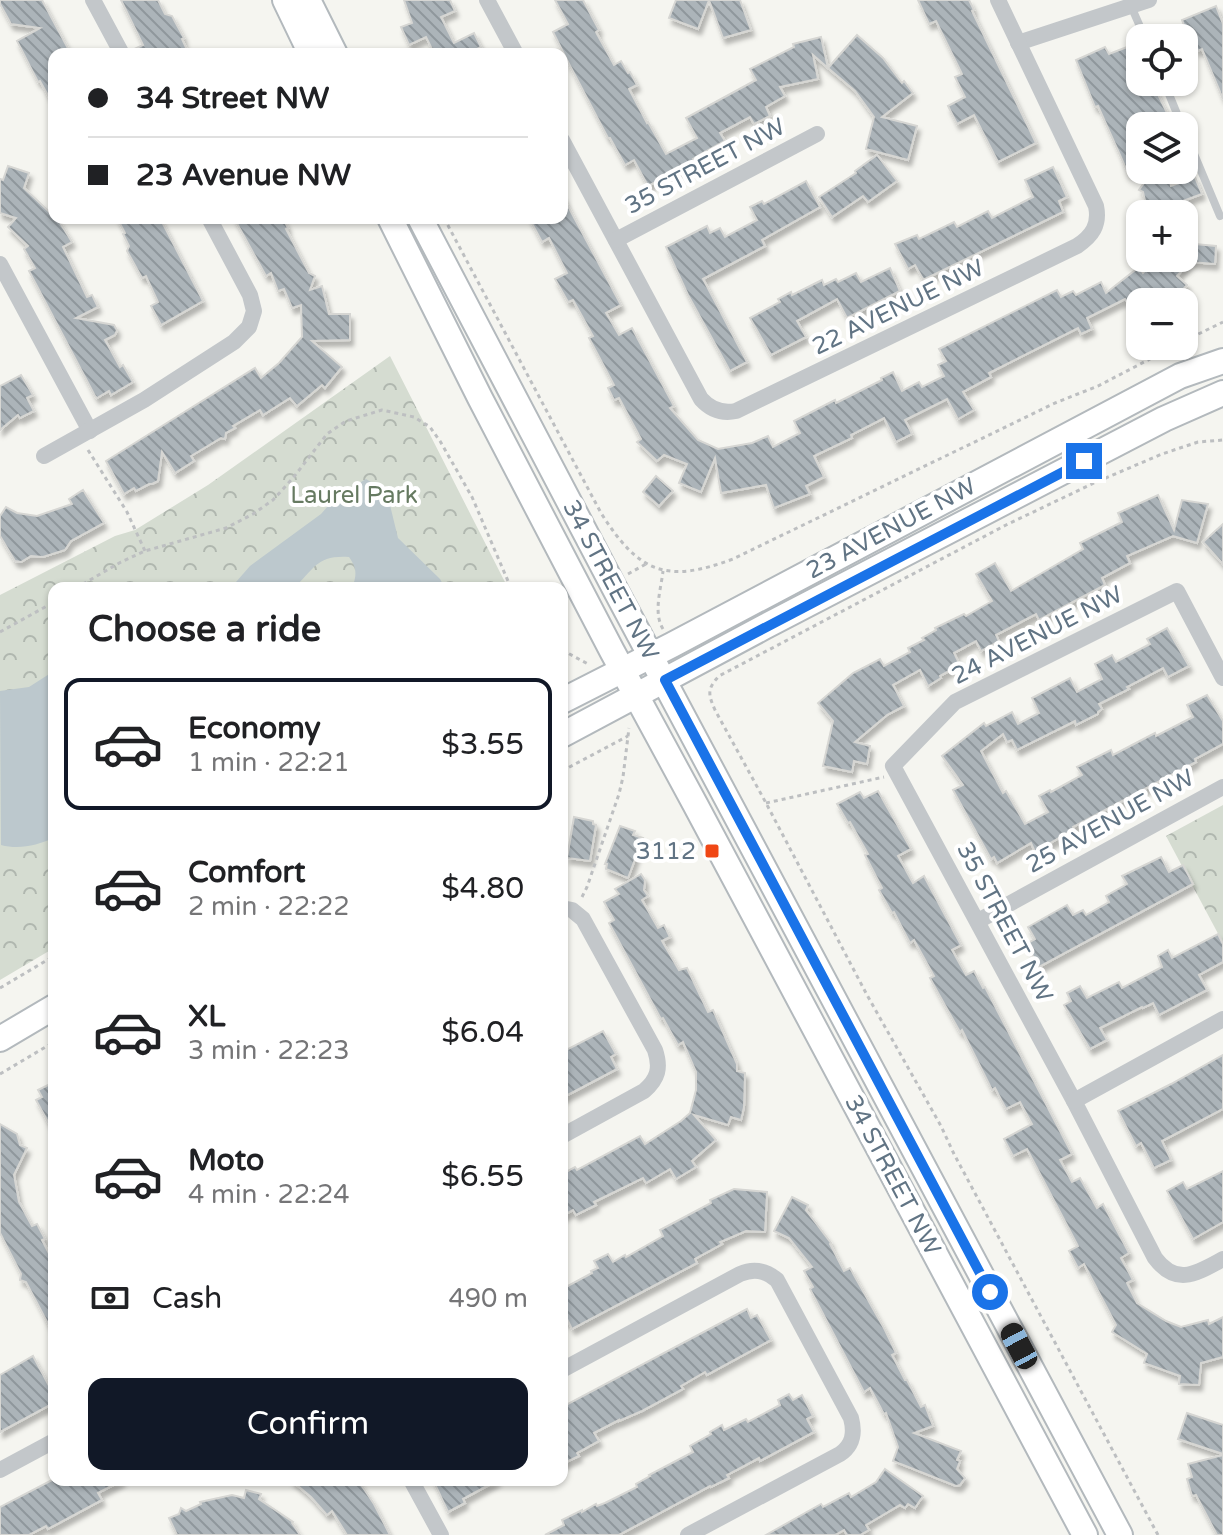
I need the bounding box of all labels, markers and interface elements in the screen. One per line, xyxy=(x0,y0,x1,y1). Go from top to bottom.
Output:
map controls xyxy=(1126,24,1198,360)
button: locate xyxy=(1126,24,1198,96)
text: 34 Street NW xyxy=(136,80,329,117)
street label: 35 STREET NW xyxy=(620,112,790,221)
button: layers xyxy=(1126,112,1198,184)
text: 23 Avenue NW xyxy=(136,157,351,194)
button: + xyxy=(1126,200,1198,272)
street label: 22 AVENUE NW xyxy=(807,253,989,362)
button: − xyxy=(1126,288,1198,360)
route end xyxy=(1066,443,1102,479)
street label: 23 AVENUE NW xyxy=(802,472,981,585)
park label: Laurel Park xyxy=(290,481,418,510)
street label: 34 STREET NW xyxy=(556,495,665,665)
street label: 24 AVENUE NW xyxy=(947,580,1127,691)
text: Choose a ride xyxy=(88,608,321,651)
icon: car xyxy=(92,708,164,780)
text: Economy xyxy=(188,710,321,747)
text: $3.55 xyxy=(441,726,524,763)
text: 1 min · 22:21 xyxy=(188,747,350,778)
street label: 25 AVENUE NW xyxy=(1021,763,1199,880)
place label: 3112 xyxy=(636,837,696,866)
street label: 35 STREET NW xyxy=(950,837,1059,1007)
marker: 3112 xyxy=(703,842,721,860)
icon: car xyxy=(92,852,164,924)
text: Comfort xyxy=(188,854,306,891)
text: $4.80 xyxy=(441,870,524,907)
text: 2 min · 22:22 xyxy=(188,891,350,922)
icon: car xyxy=(92,996,164,1068)
text: XL xyxy=(188,998,225,1035)
text: $6.04 xyxy=(441,1014,524,1051)
text: 3 min · 22:23 xyxy=(188,1035,350,1066)
street label: 34 STREET NW xyxy=(838,1090,947,1260)
icon: car xyxy=(92,1140,164,1212)
text: Moto xyxy=(188,1142,264,1179)
text: $6.55 xyxy=(441,1158,524,1195)
text: 4 min · 22:24 xyxy=(188,1179,350,1210)
route start xyxy=(972,1274,1008,1310)
icon: cash xyxy=(88,1276,132,1320)
text: Cash xyxy=(152,1280,222,1317)
text: 490 m xyxy=(448,1283,528,1314)
car xyxy=(997,1319,1041,1373)
button: Confirm xyxy=(88,1378,528,1470)

